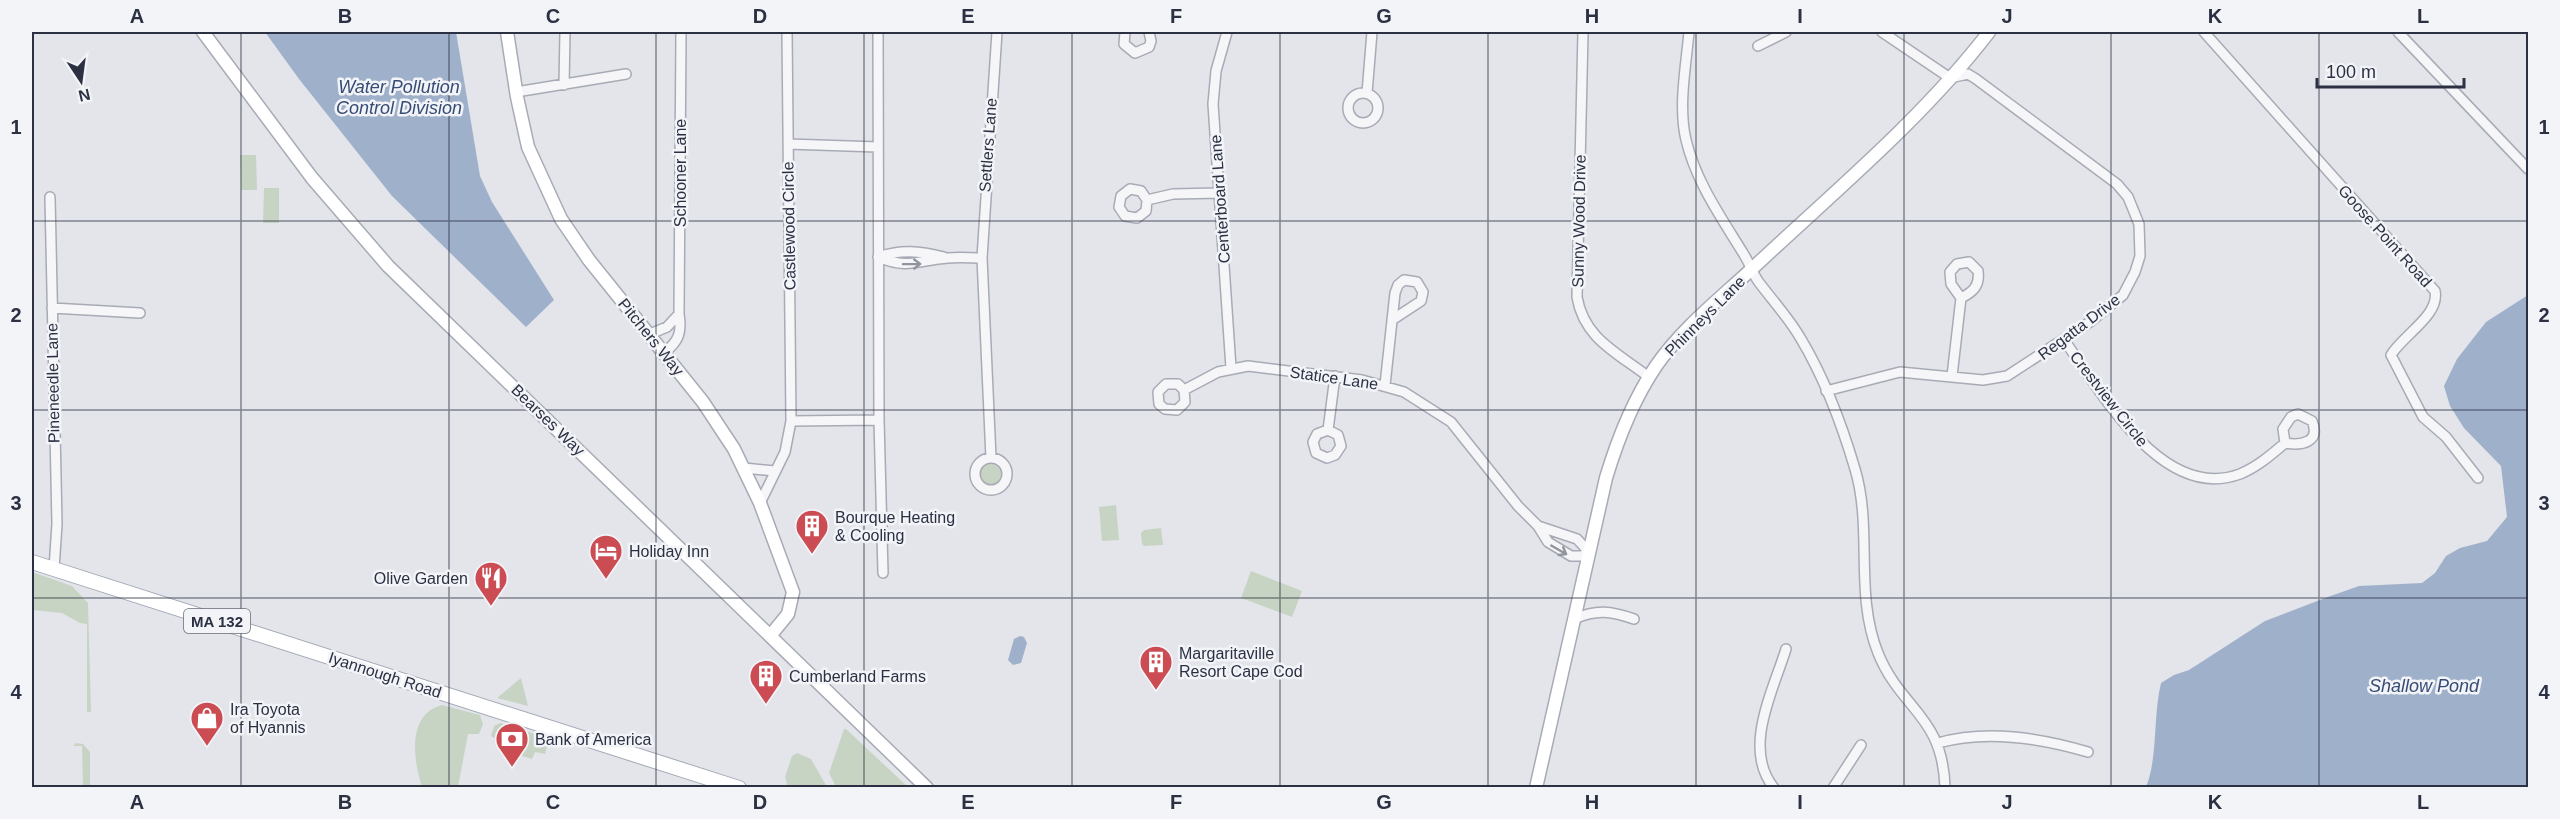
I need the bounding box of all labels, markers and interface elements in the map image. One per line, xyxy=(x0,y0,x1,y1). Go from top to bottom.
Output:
text: A xyxy=(130,5,144,27)
text: B xyxy=(338,5,352,27)
text: C xyxy=(546,5,560,27)
text: D xyxy=(753,5,767,27)
text: E xyxy=(961,5,975,27)
text: F xyxy=(1170,5,1182,27)
text: G xyxy=(1376,5,1392,27)
text: H xyxy=(1585,5,1599,27)
text: I xyxy=(1797,5,1803,27)
text: J xyxy=(2001,5,2013,27)
text: K xyxy=(2208,5,2223,27)
text: L xyxy=(2417,5,2429,27)
north arrow xyxy=(51,51,111,111)
scale bar xyxy=(2317,51,2464,89)
text: 100 m xyxy=(2326,62,2376,82)
water label: Water Pollution Control Division xyxy=(336,77,462,118)
text: N xyxy=(77,86,92,105)
street label: Settlers Lane xyxy=(976,97,1000,193)
text: 1 xyxy=(10,116,22,138)
text: 1 xyxy=(2538,116,2550,138)
street label: Schooner Lane xyxy=(672,119,689,227)
street label: Centerboard Lane xyxy=(1207,134,1233,264)
street label: Sunny Wood Drive xyxy=(1569,154,1589,288)
street label: Castlewood Circle xyxy=(779,161,799,291)
street label: Goose Point Road xyxy=(2335,182,2435,290)
one-way arrow xyxy=(901,258,921,270)
street label: Phinneys Lane xyxy=(1662,272,1749,359)
street label: Regatta Drive xyxy=(2035,291,2123,363)
street label: Pitchers Way xyxy=(615,295,687,379)
text: 2 xyxy=(10,304,22,326)
text: 2 xyxy=(2538,304,2550,326)
street label: Pineneedle Lane xyxy=(43,323,63,443)
street label: Crestview Circle xyxy=(2067,348,2151,450)
street label: Statice Lane xyxy=(1289,363,1379,393)
street label: Bearses Way xyxy=(508,381,588,459)
text: 3 xyxy=(10,492,22,514)
text: 3 xyxy=(2538,492,2550,514)
building icon: Bourque Heating & Cooling xyxy=(794,508,830,555)
place label: Bourque Heating & Cooling xyxy=(835,509,955,544)
hotel icon: Holiday Inn xyxy=(588,533,624,580)
place label: Holiday Inn xyxy=(629,543,709,560)
one-way arrow xyxy=(1550,544,1567,556)
restaurant icon: Olive Garden xyxy=(473,560,509,607)
place label: Olive Garden xyxy=(374,570,468,587)
road number: MA 132 xyxy=(184,609,250,633)
building icon: Margaritaville Resort Cape Cod xyxy=(1138,644,1174,691)
place label: Margaritaville Resort Cape Cod xyxy=(1179,645,1303,680)
street label: Iyannough Road xyxy=(327,649,443,701)
building icon: Cumberland Farms xyxy=(748,658,784,705)
place label: Cumberland Farms xyxy=(789,668,926,685)
water label: Shallow Pond xyxy=(2369,676,2480,696)
text: 4 xyxy=(10,681,22,703)
text: 4 xyxy=(2538,681,2550,703)
shop icon: Ira Toyota of Hyannis xyxy=(189,700,225,747)
place label: Ira Toyota of Hyannis xyxy=(230,701,306,736)
bank icon: Bank of America xyxy=(494,721,530,768)
place label: Bank of America xyxy=(535,731,652,748)
text: A xyxy=(130,791,144,813)
text: B xyxy=(338,791,352,813)
text: C xyxy=(546,791,560,813)
text: D xyxy=(753,791,767,813)
text: E xyxy=(961,791,975,813)
text: F xyxy=(1170,791,1182,813)
text: G xyxy=(1376,791,1392,813)
text: H xyxy=(1585,791,1599,813)
text: I xyxy=(1797,791,1803,813)
text: J xyxy=(2001,791,2013,813)
text: K xyxy=(2208,791,2223,813)
text: L xyxy=(2417,791,2429,813)

